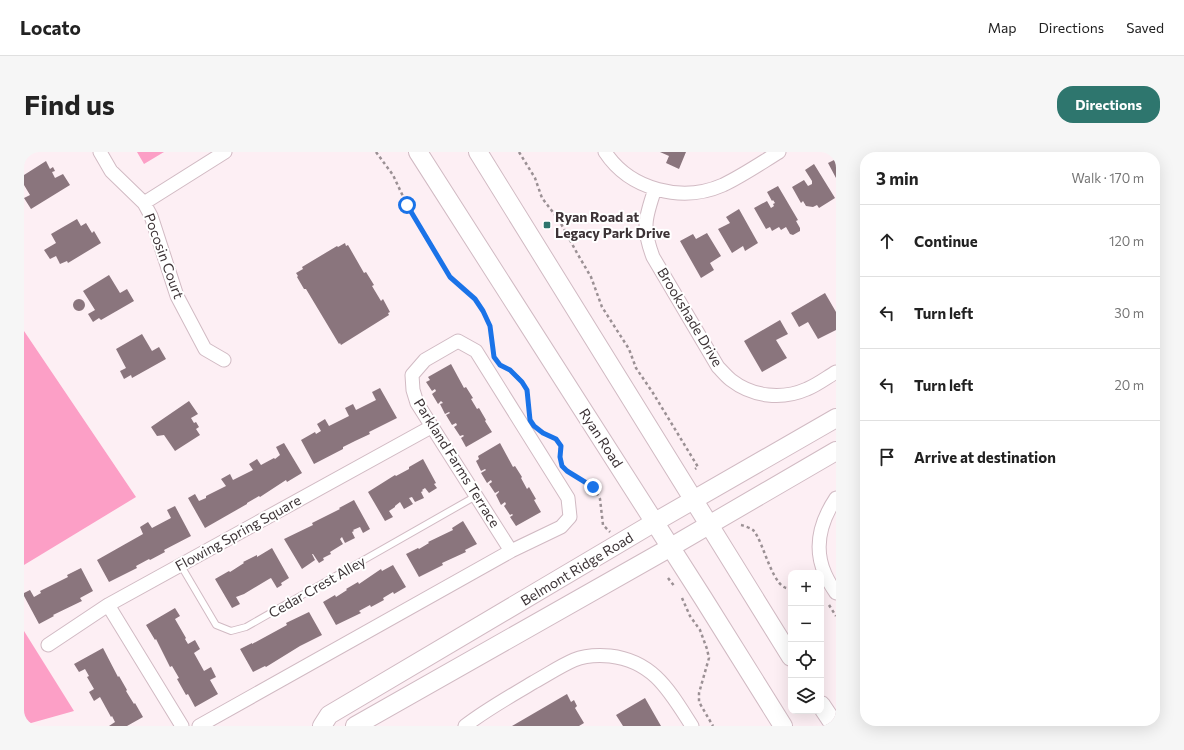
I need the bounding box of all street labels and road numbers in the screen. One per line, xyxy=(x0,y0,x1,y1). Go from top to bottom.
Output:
street label: Pocosin Court xyxy=(141,211,188,301)
street label: Brookshade Drive xyxy=(654,264,727,369)
street label: Parkland Farms Terrace xyxy=(411,395,504,530)
street label: Ryan Road xyxy=(576,405,627,470)
street label: Flowing Spring Square xyxy=(172,491,304,574)
street label: Belmont Ridge Road xyxy=(517,528,636,609)
street label: Cedar Crest Alley xyxy=(265,552,368,621)

